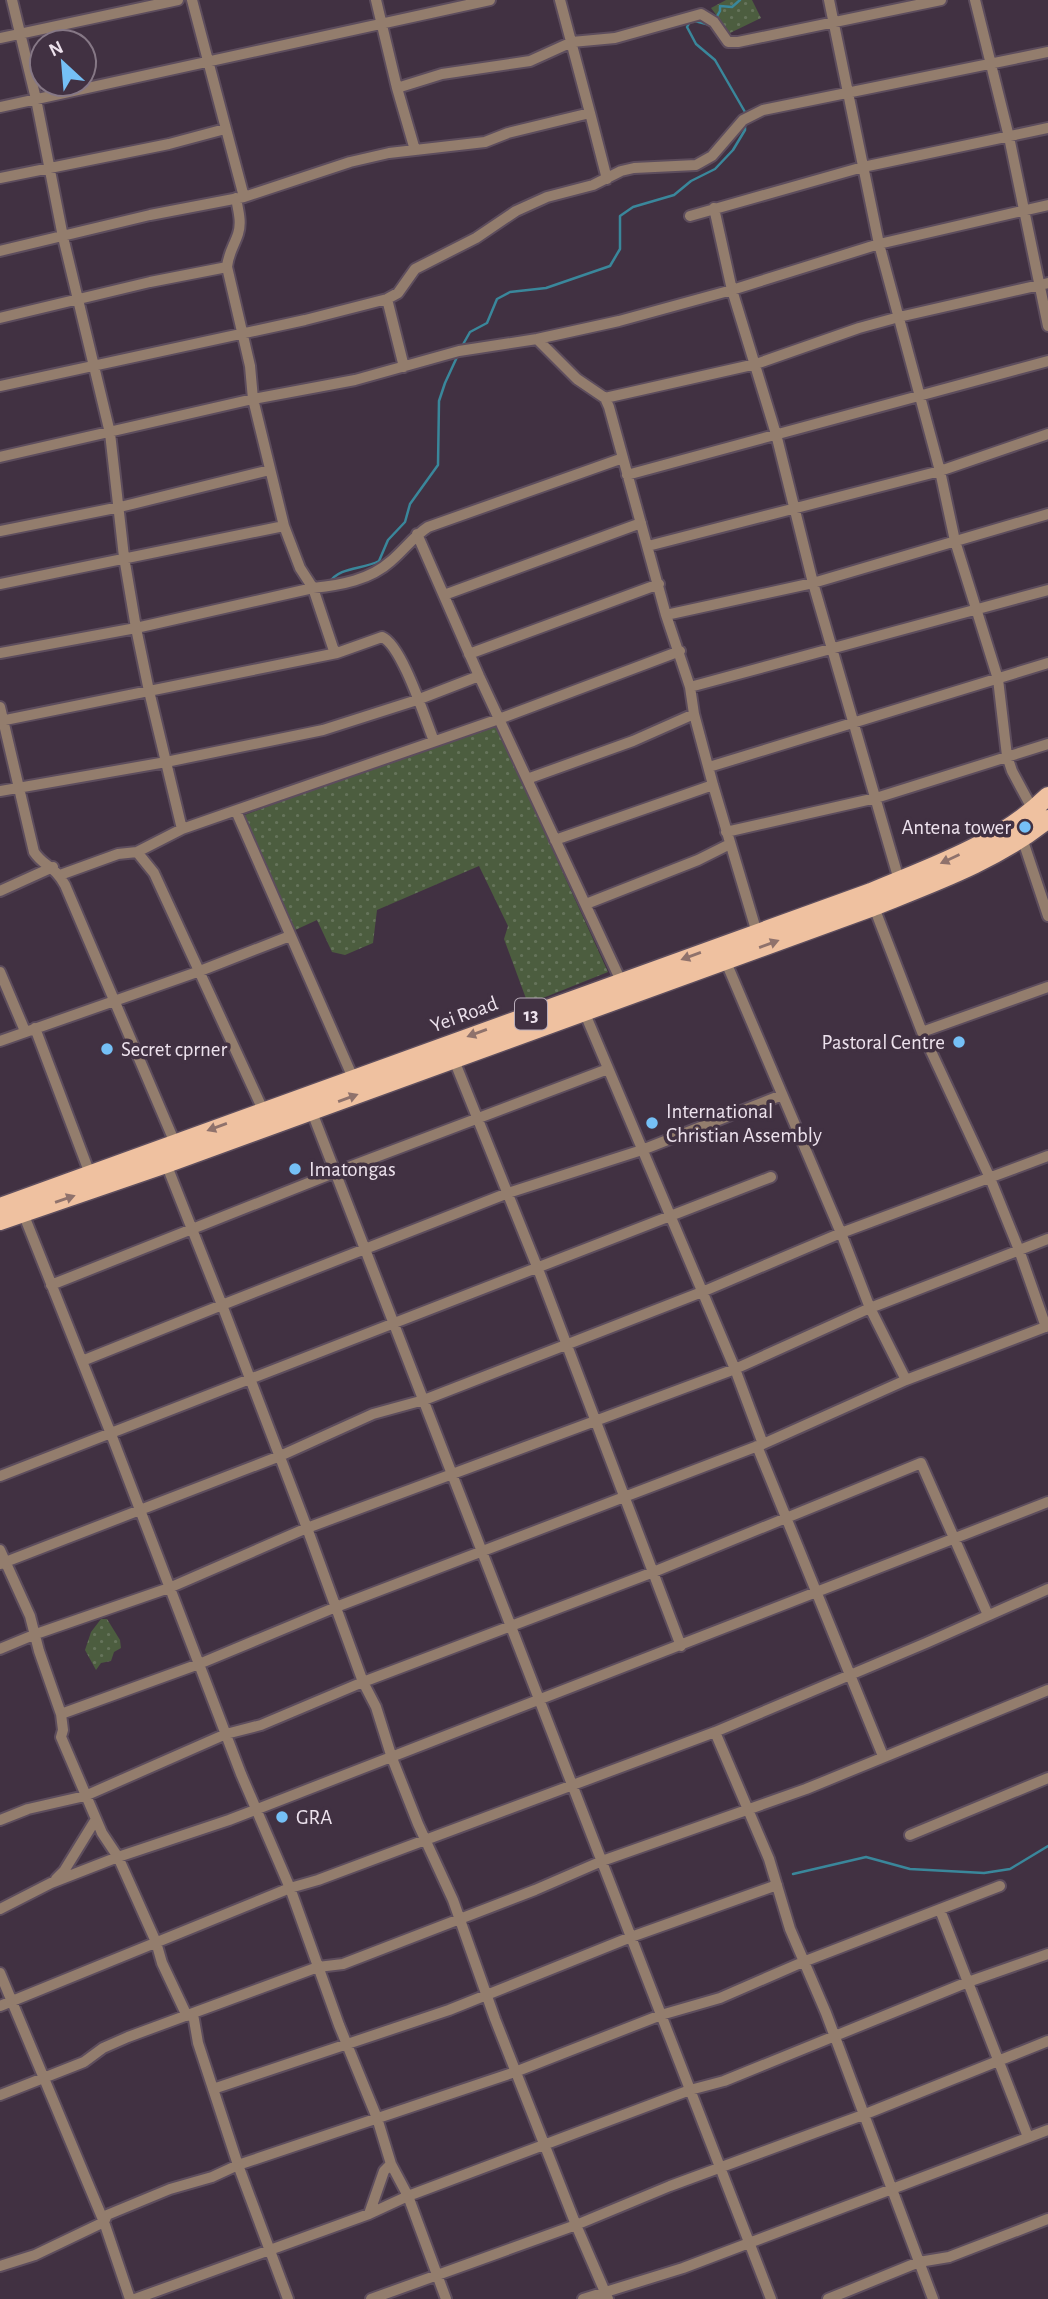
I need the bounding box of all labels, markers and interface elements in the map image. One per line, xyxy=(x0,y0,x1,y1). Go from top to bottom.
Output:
north arrow xyxy=(28,28,98,98)
text: N xyxy=(46,38,66,61)
place label: Antena tower xyxy=(901,817,1011,838)
marker: Antena tower xyxy=(1017,819,1033,835)
one-way arrow xyxy=(940,853,960,865)
one-way arrow xyxy=(758,938,779,949)
one-way arrow xyxy=(681,951,702,962)
street label: Yei Road xyxy=(428,993,501,1036)
road number: 13 xyxy=(515,998,547,1030)
one-way arrow xyxy=(467,1028,488,1039)
place label: Pastoral Centre xyxy=(822,1032,945,1053)
marker: Pastoral Centre xyxy=(951,1034,967,1050)
place label: Secret cprner xyxy=(121,1039,228,1060)
marker: Secret cprner xyxy=(99,1041,115,1057)
one-way arrow xyxy=(338,1092,359,1103)
place label: International Christian Assembly xyxy=(666,1101,822,1146)
marker: International Christian Assembly xyxy=(644,1115,660,1131)
one-way arrow xyxy=(207,1122,228,1133)
place label: Imatongas xyxy=(309,1159,396,1180)
marker: Imatongas xyxy=(287,1161,303,1177)
one-way arrow xyxy=(54,1193,75,1204)
place label: GRA xyxy=(296,1807,332,1828)
marker: GRA xyxy=(274,1809,290,1825)

